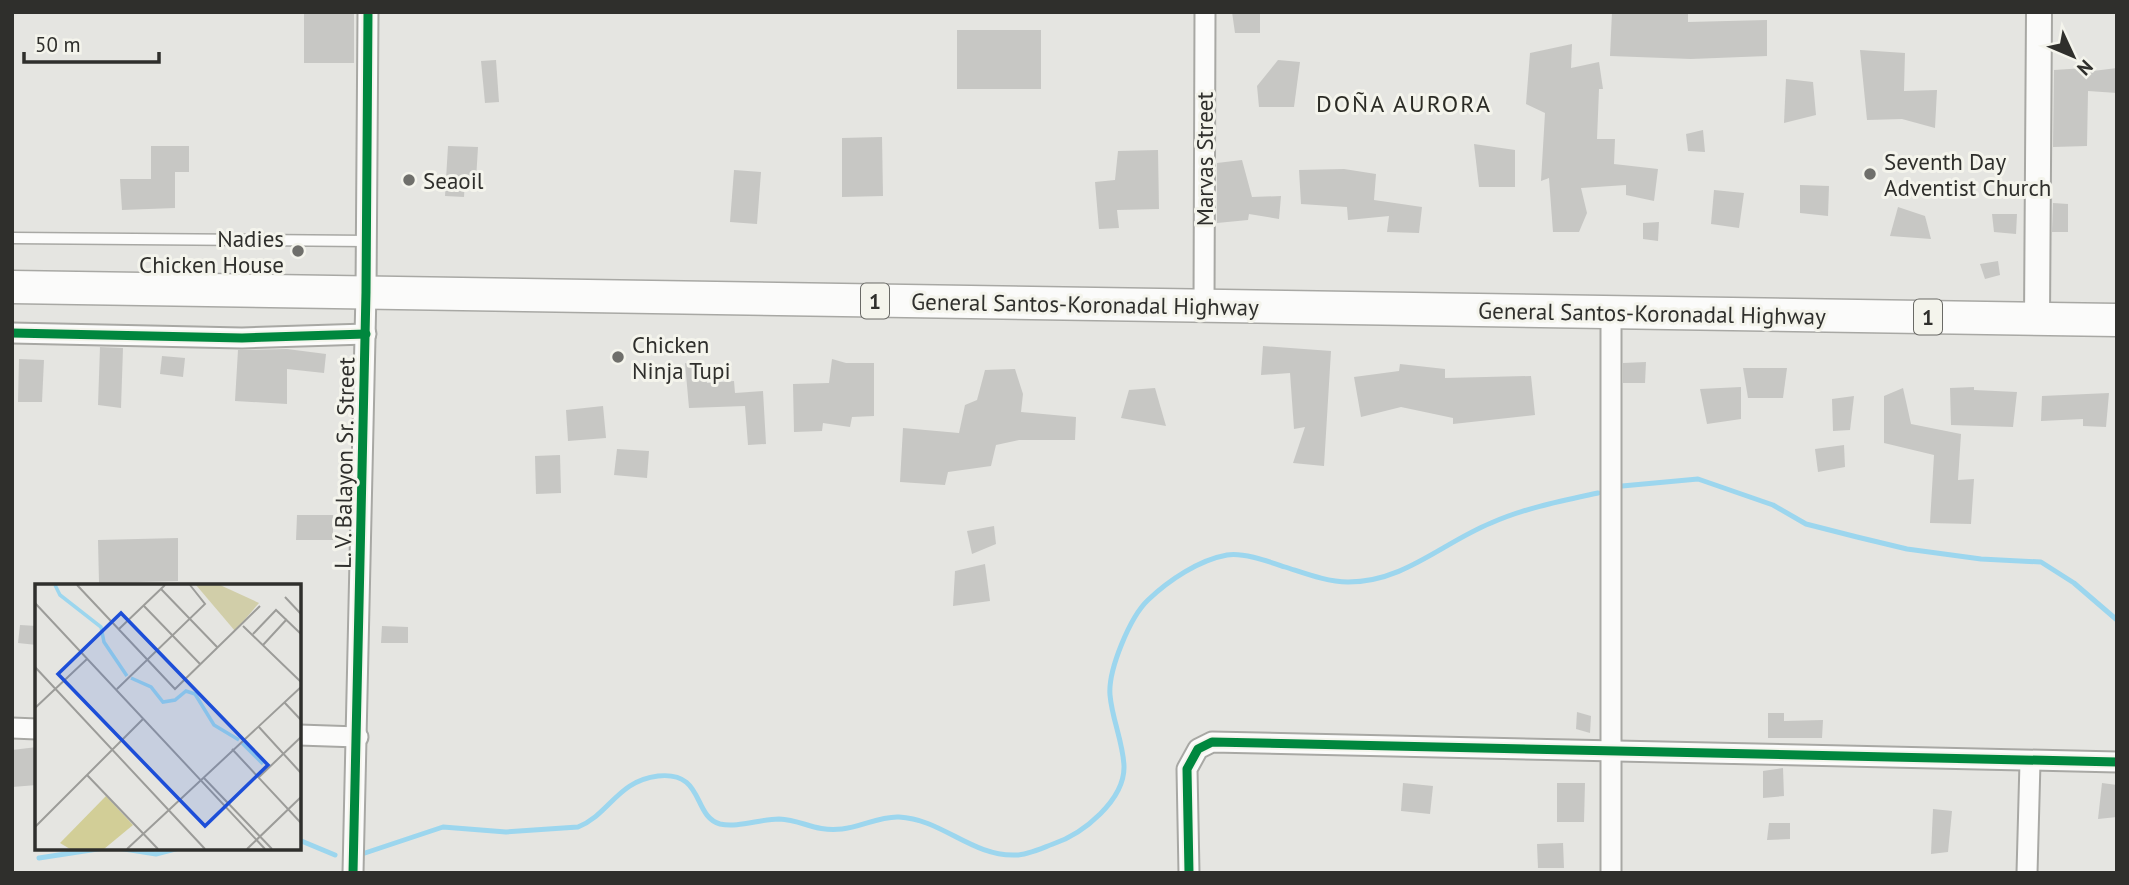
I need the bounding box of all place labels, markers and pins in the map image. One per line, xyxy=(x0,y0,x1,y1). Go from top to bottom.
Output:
place label: Seventh Day Adventist Church xyxy=(1884,147,2051,202)
place label: Seaoil xyxy=(423,166,484,195)
marker: Seventh Day Adventist Church xyxy=(1862,166,1878,182)
marker: Seaoil xyxy=(401,172,417,188)
place label: Nadies Chicken House xyxy=(139,224,284,279)
marker: Nadies Chicken House xyxy=(290,243,306,259)
place label: Chicken Ninja Tupi xyxy=(632,330,731,385)
marker: Chicken Ninja Tupi xyxy=(610,349,626,365)

